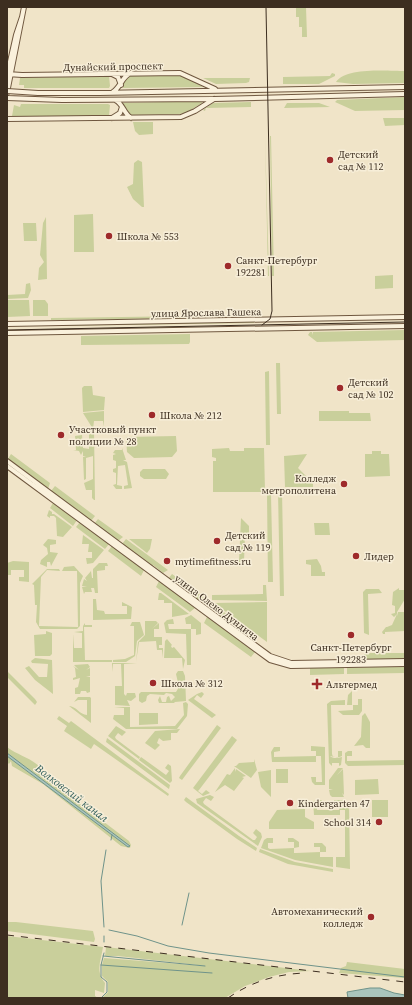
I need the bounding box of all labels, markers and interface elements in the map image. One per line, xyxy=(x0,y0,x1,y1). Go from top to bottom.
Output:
street label: Дунайский проспект xyxy=(63,59,164,74)
place label: Детский сад № 112 xyxy=(338,148,383,173)
marker: Детский сад № 112 xyxy=(325,155,335,165)
place label: Школа № 553 xyxy=(117,230,179,243)
marker: Школа № 553 xyxy=(104,231,114,241)
place label: Санкт-Петербург 192281 xyxy=(236,254,318,279)
marker: Санкт-Петербург 192281 xyxy=(223,261,233,271)
street label: улица Ярослава Гашека xyxy=(151,305,262,320)
place label: Детский сад № 102 xyxy=(348,376,393,401)
marker: Детский сад № 102 xyxy=(335,383,345,393)
place label: Школа № 212 xyxy=(160,409,222,422)
marker: Школа № 212 xyxy=(147,410,157,420)
place label: Участковый пункт полиции № 28 xyxy=(69,423,157,448)
marker: Участковый пункт полиции № 28 xyxy=(56,430,66,440)
place label: Колледж метрополитена xyxy=(262,472,337,497)
marker: Колледж метрополитена xyxy=(339,479,349,489)
place label: Детский сад № 119 xyxy=(225,529,270,554)
marker: Детский сад № 119 xyxy=(212,536,222,546)
place label: Лидер xyxy=(364,550,394,563)
marker: Лидер xyxy=(351,551,361,561)
place label: mytimefitness.ru xyxy=(175,555,251,568)
marker: mytimefitness.ru xyxy=(162,556,172,566)
street label: улица Олеко Дундича xyxy=(172,571,262,644)
marker: Санкт-Петербург 192283 xyxy=(346,630,356,640)
place label: Санкт-Петербург 192283 xyxy=(310,641,392,666)
place label: Школа № 312 xyxy=(161,677,223,690)
marker: Школа № 312 xyxy=(148,678,158,688)
marker: Альтермед xyxy=(311,678,323,690)
place label: Альтермед xyxy=(326,678,377,691)
water label: Волковский канал xyxy=(31,760,111,826)
place label: Kindergarten 47 xyxy=(298,797,370,810)
marker: Kindergarten 47 xyxy=(285,798,295,808)
place label: School 314 xyxy=(324,816,371,829)
marker: School 314 xyxy=(374,817,384,827)
place label: Автомеханический колледж xyxy=(271,905,364,930)
marker: Автомеханический колледж xyxy=(366,912,376,922)

